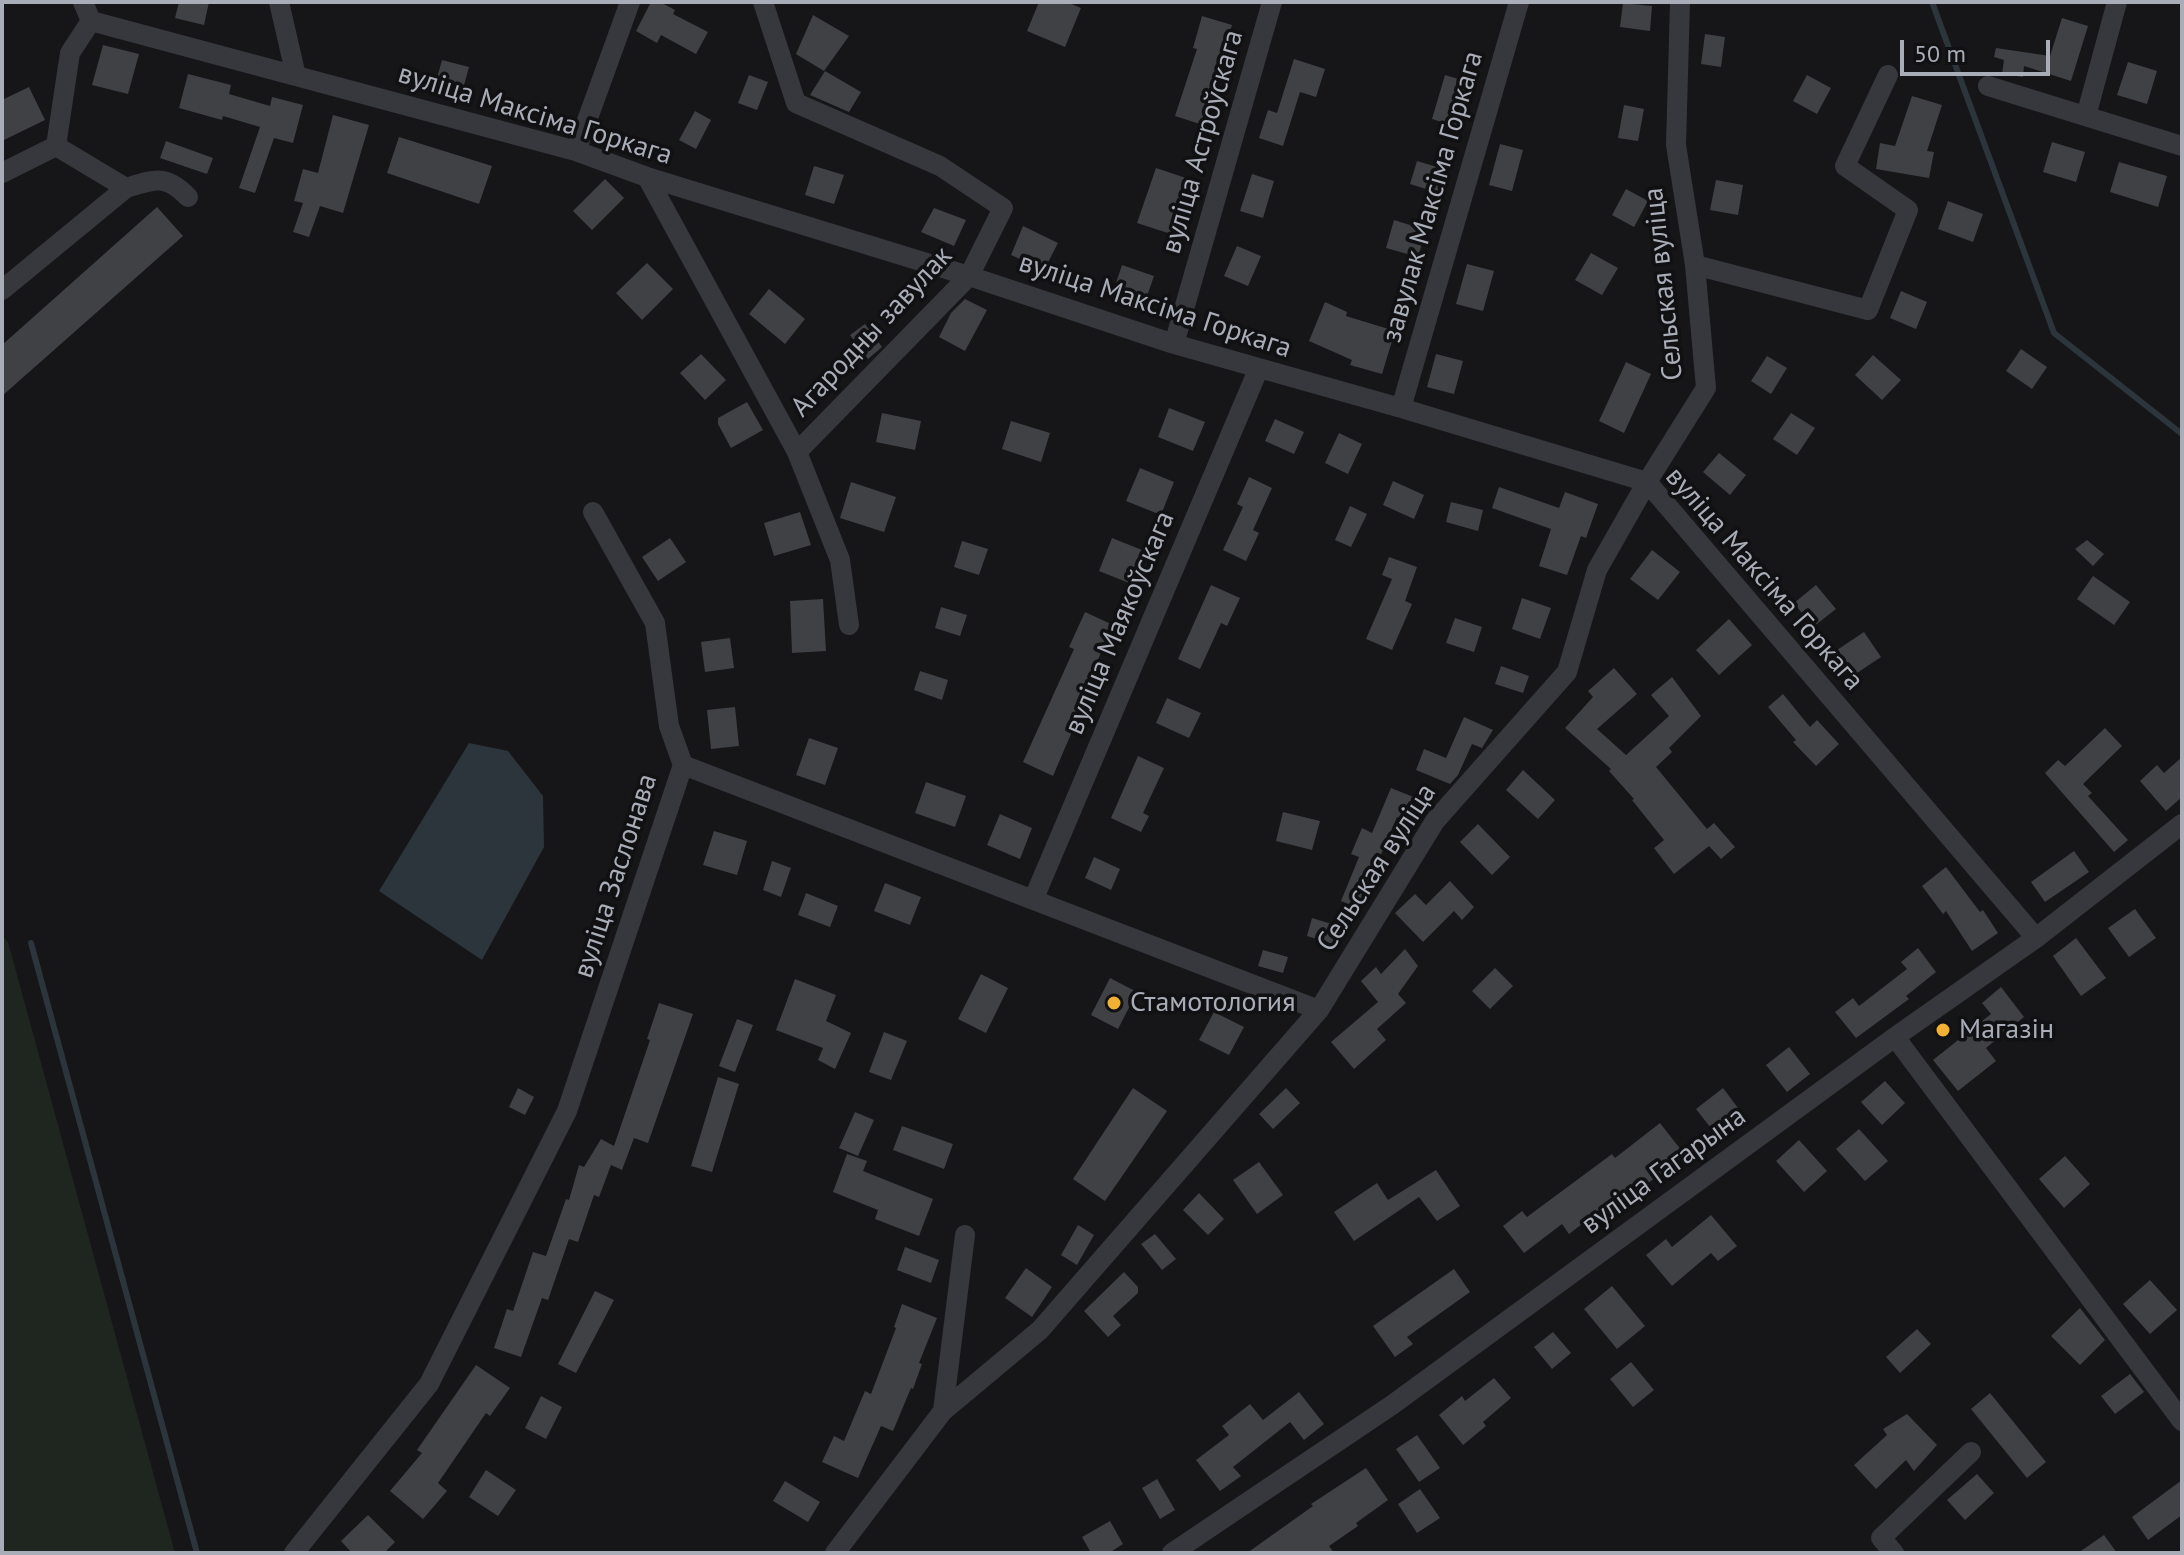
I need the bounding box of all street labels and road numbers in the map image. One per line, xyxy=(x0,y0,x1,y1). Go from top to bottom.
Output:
street label: вуліца Астроўскага xyxy=(1155,26,1251,258)
street label: завулак Максіма Горкага xyxy=(1375,48,1491,346)
street label: вуліца Максіма Горкага xyxy=(394,57,676,173)
street label: Сельская вуліца xyxy=(1637,186,1691,382)
street label: Агародны завулак xyxy=(784,240,960,424)
street label: вуліца Максіма Горкага xyxy=(1015,246,1295,366)
street label: вуліца Максіма Горкага xyxy=(1658,461,1870,697)
street label: вуліца Маякоўскага xyxy=(1058,506,1182,740)
street label: вуліца Заслонава xyxy=(567,770,665,982)
street label: Сельская вуліца xyxy=(1310,778,1444,958)
street label: вуліца Гагарына xyxy=(1575,1100,1753,1242)

